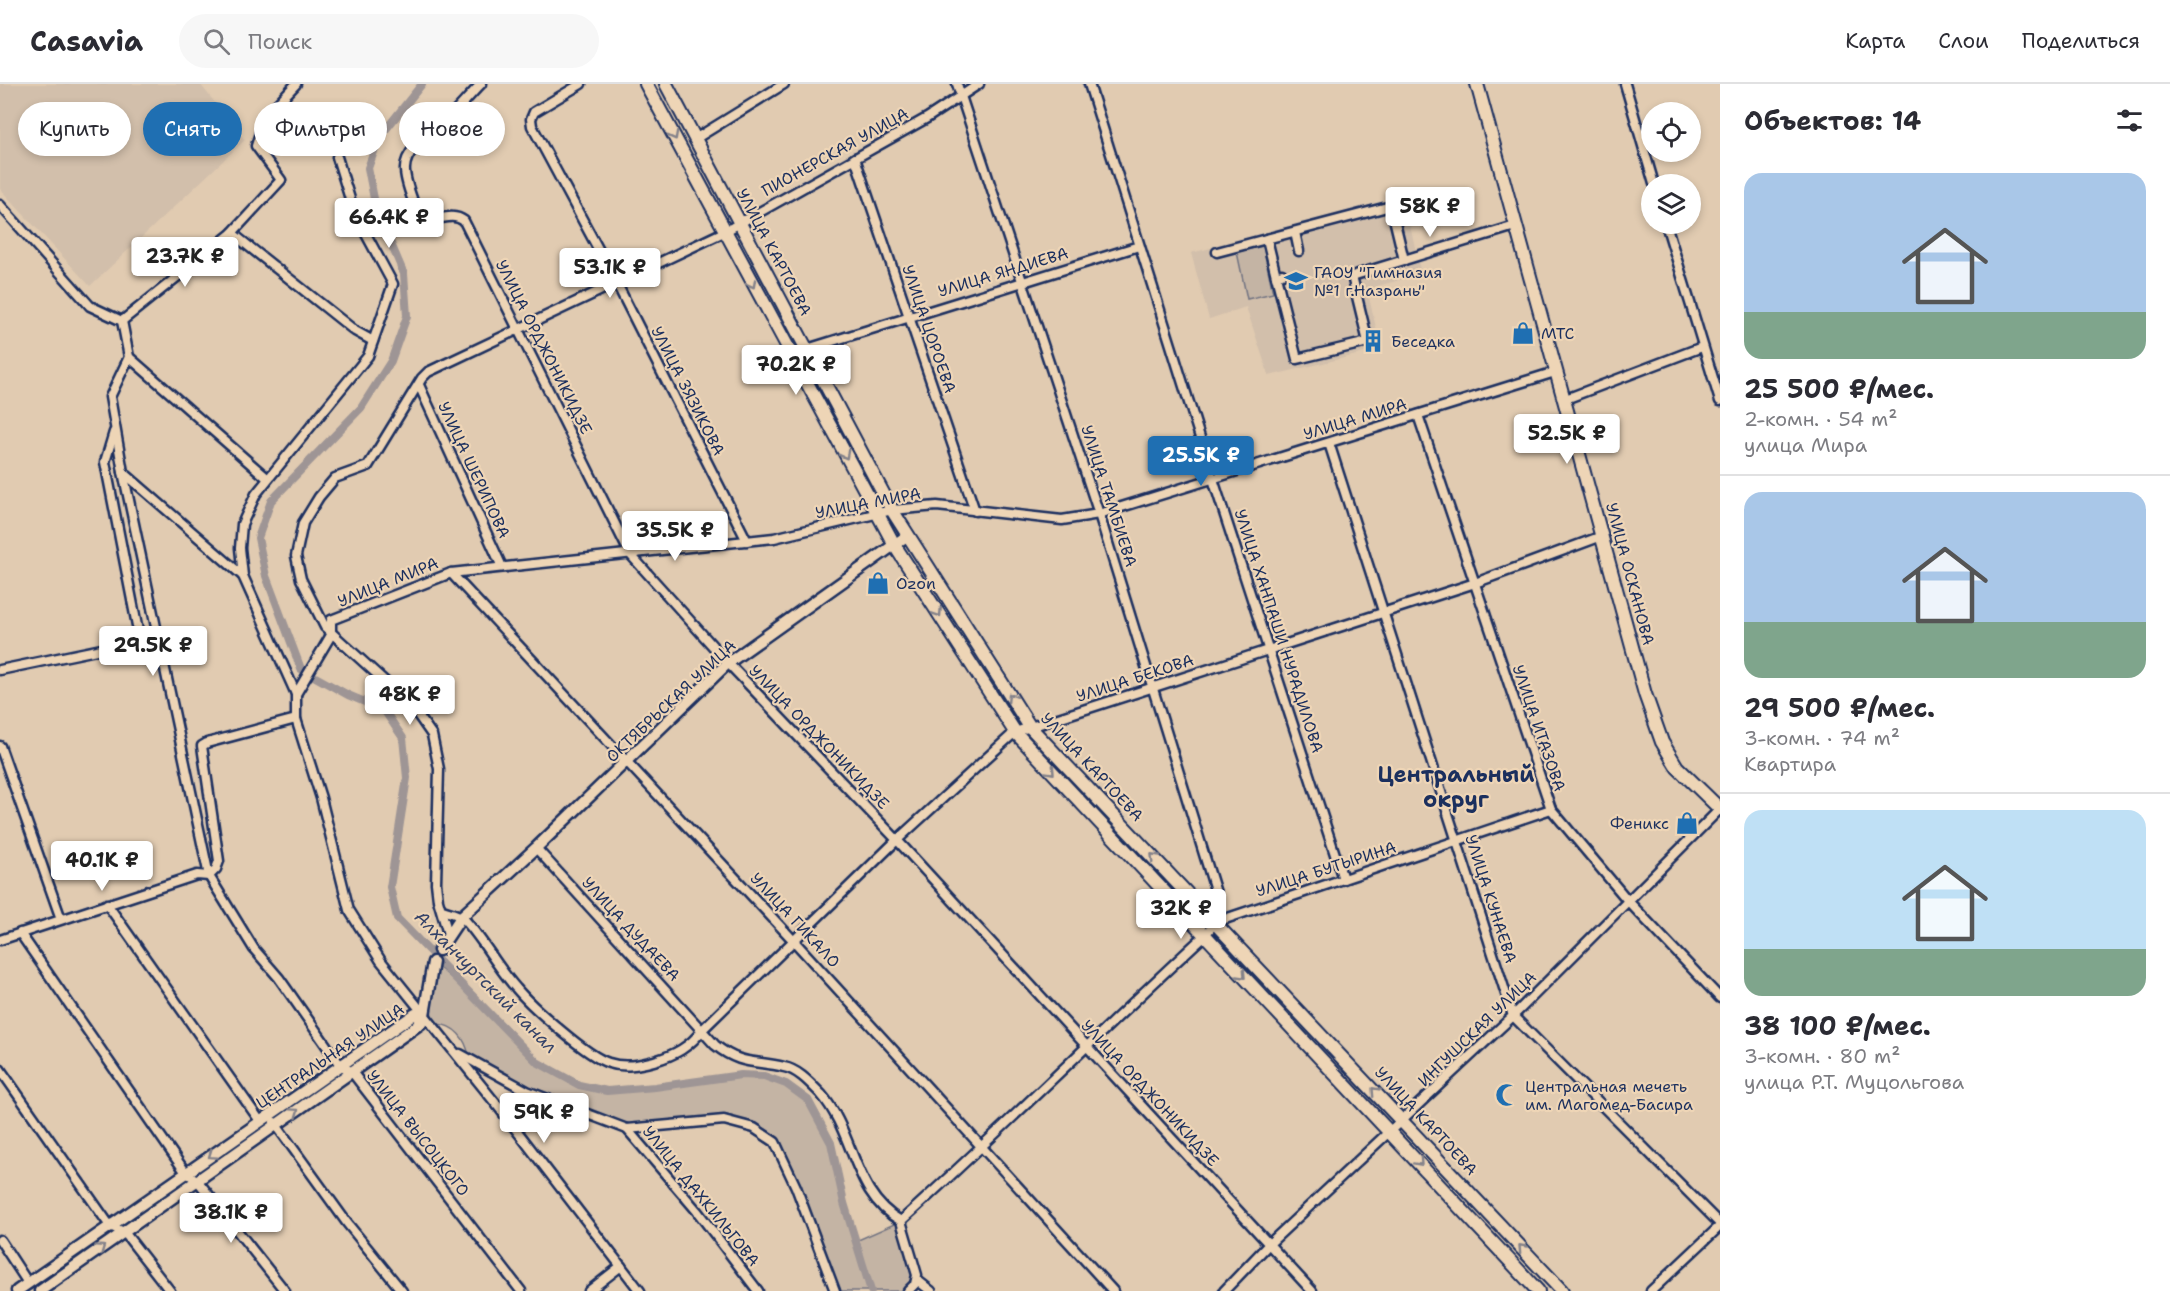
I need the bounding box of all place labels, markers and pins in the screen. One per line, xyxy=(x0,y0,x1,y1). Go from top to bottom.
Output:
pin: 58K ₽ xyxy=(1388,187,1472,238)
pin: 66.4K ₽ xyxy=(334,198,444,249)
pin: 23.7K ₽ xyxy=(130,237,240,288)
pin: 53.1K ₽ xyxy=(555,248,665,299)
place label: ГАОУ "Гимназия №1 г.Назрань" xyxy=(1314,262,1442,301)
school or university icon: ГАОУ "Гимназия №1 г.Назрань" xyxy=(1283,268,1309,294)
shop icon: МТС xyxy=(1510,320,1536,346)
place label: МТС xyxy=(1541,323,1575,344)
building icon: Беседка xyxy=(1360,328,1386,354)
place label: Беседка xyxy=(1391,331,1455,352)
pin: 70.2K ₽ xyxy=(741,345,851,396)
pin: 52.5K ₽ xyxy=(1512,414,1622,465)
pin: 25.5K ₽ xyxy=(1146,436,1256,487)
pin: 35.5K ₽ xyxy=(620,511,730,562)
shop icon: Ozon xyxy=(865,570,891,596)
place label: Ozon xyxy=(896,573,936,594)
pin: 29.5K ₽ xyxy=(98,626,208,677)
pin: 48K ₽ xyxy=(368,675,452,726)
shop icon: Феникс xyxy=(1674,810,1700,836)
place label: Феникс xyxy=(1610,813,1669,834)
pin: 40.1K ₽ xyxy=(47,841,157,892)
pin: 32K ₽ xyxy=(1139,889,1223,940)
place label: Центральная мечеть им. Магомед-Басира xyxy=(1525,1076,1693,1115)
mosque icon: Центральная мечеть им. Магомед-Басира xyxy=(1494,1082,1520,1108)
pin: 59K ₽ xyxy=(502,1093,586,1144)
pin: 38.1K ₽ xyxy=(176,1193,286,1244)

